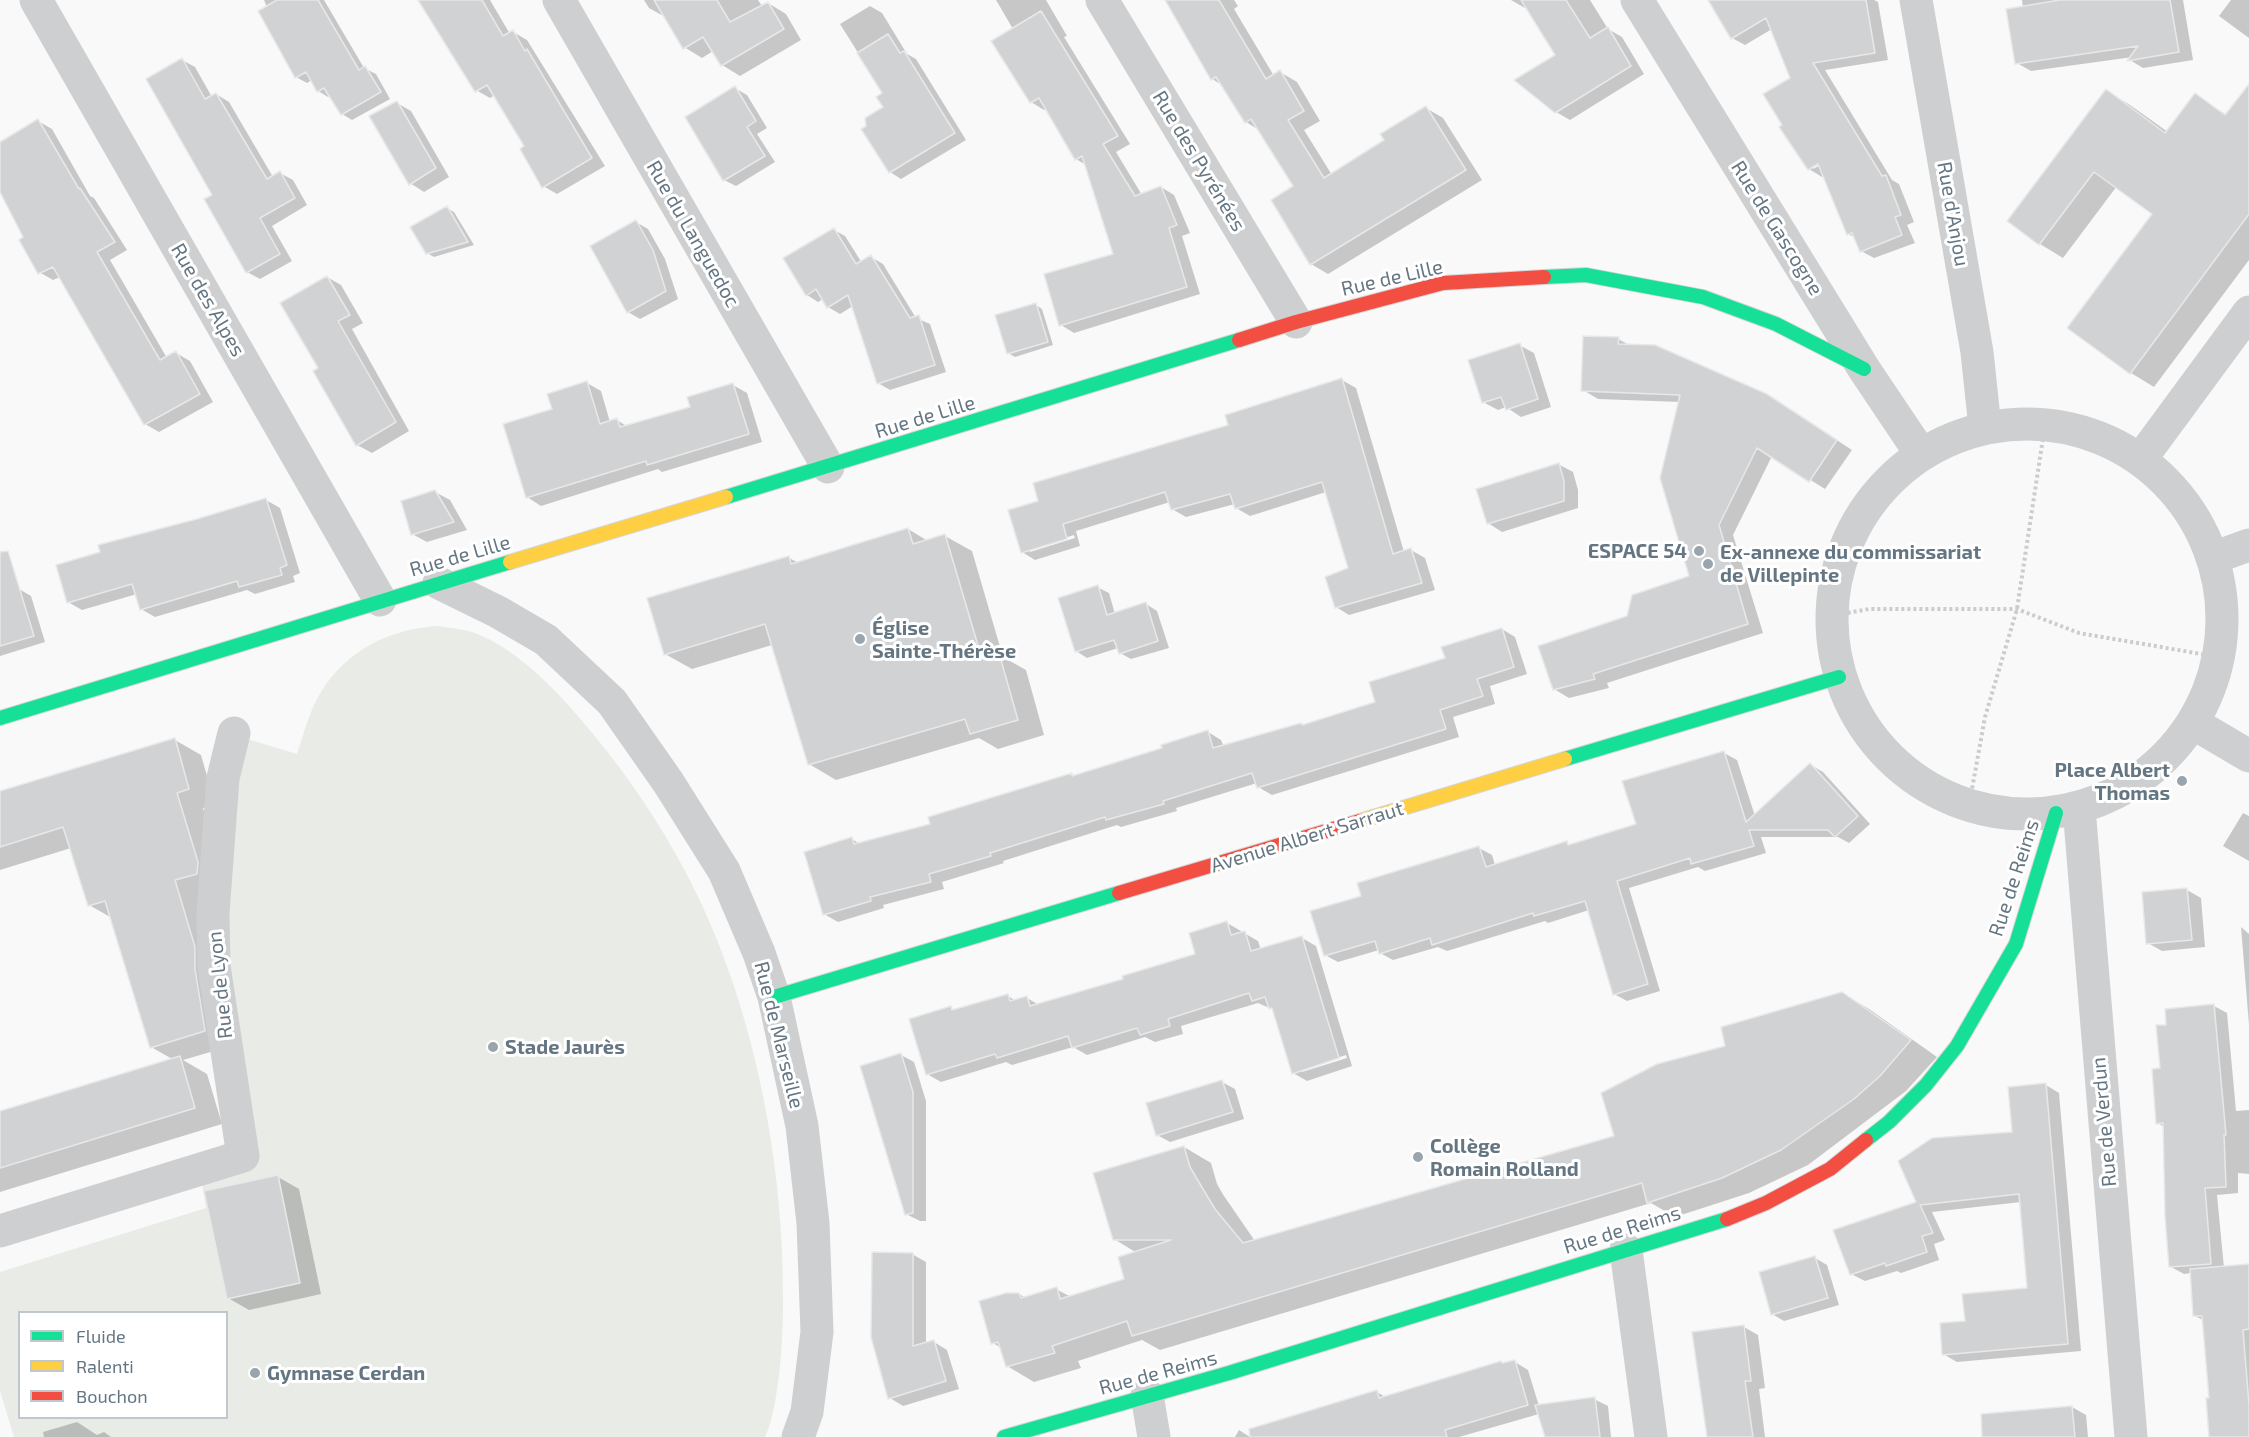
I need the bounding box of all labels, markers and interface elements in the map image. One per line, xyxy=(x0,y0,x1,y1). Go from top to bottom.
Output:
street label: Rue des Pyrénées xyxy=(1148,86,1250,236)
street label: Rue de Gascogne xyxy=(1726,156,1828,300)
street label: Rue du Languedoc xyxy=(641,157,745,311)
street label: Rue d'Anjou xyxy=(1932,160,1974,268)
street label: Rue des Alpes xyxy=(166,239,250,361)
street label: Rue de Lille xyxy=(1339,255,1445,301)
street label: Rue de Lille xyxy=(872,390,978,444)
street label: Rue de Lille xyxy=(407,530,513,582)
place label: ESPACE 54 xyxy=(1588,539,1687,563)
place label: Ex-annexe du commissariat de Villepinte xyxy=(1720,540,1981,587)
marker: ESPACE 54 xyxy=(1692,544,1706,558)
marker: Ex-annexe du commissariat de Villepinte xyxy=(1701,557,1715,571)
place label: Église Sainte-Thérèse xyxy=(872,616,1016,663)
marker: Église Sainte-Thérèse xyxy=(853,632,867,646)
place label: Place Albert Thomas xyxy=(2055,758,2170,805)
marker: Place Albert Thomas xyxy=(2175,774,2189,788)
street label: Avenue Albert Sarraut xyxy=(1208,796,1406,878)
street label: Rue de Reims xyxy=(1984,817,2044,939)
street label: Rue de Lyon xyxy=(202,930,238,1040)
street label: Rue de Marseille xyxy=(749,959,809,1111)
place label: Stade Jaurès xyxy=(505,1035,625,1059)
marker: Stade Jaurès xyxy=(486,1040,500,1054)
street label: Rue de Verdun xyxy=(2086,1056,2122,1188)
place label: Collège Romain Rolland xyxy=(1430,1134,1579,1181)
marker: Collège Romain Rolland xyxy=(1411,1150,1425,1164)
street label: Rue de Reims xyxy=(1561,1201,1683,1259)
legend xyxy=(18,1311,228,1419)
text: Fluide xyxy=(76,1325,126,1347)
street label: Rue de Reims xyxy=(1096,1346,1220,1400)
text: Ralenti xyxy=(76,1355,134,1377)
place label: Gymnase Cerdan xyxy=(267,1361,425,1385)
marker: Gymnase Cerdan xyxy=(248,1366,262,1380)
text: Bouchon xyxy=(76,1385,148,1407)

